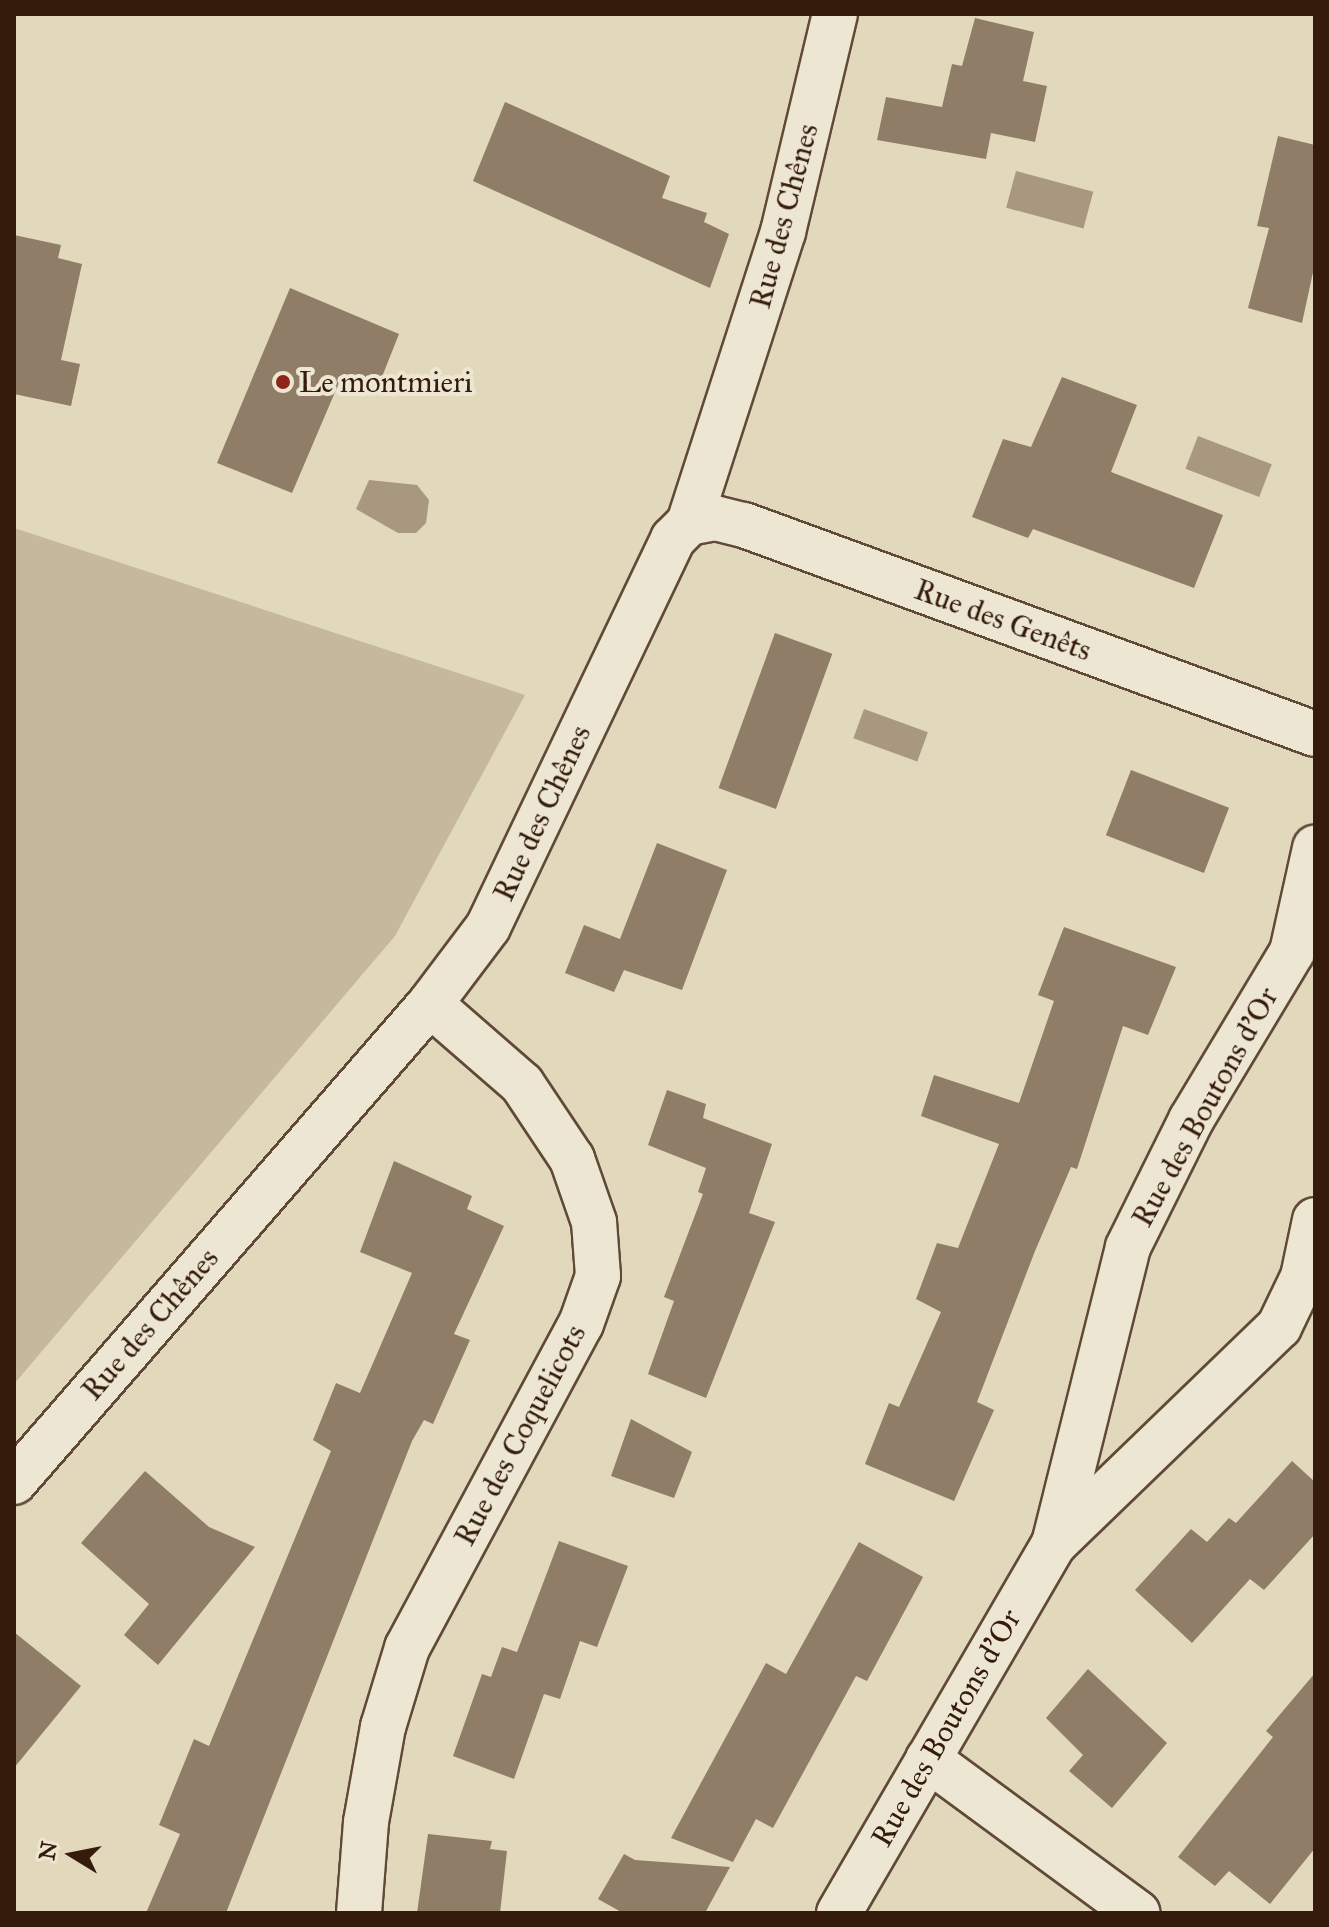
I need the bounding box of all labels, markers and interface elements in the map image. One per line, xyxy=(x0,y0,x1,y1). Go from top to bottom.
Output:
street label: Rue des Chênes xyxy=(742,120,826,312)
place label: Le montmieri xyxy=(299,364,473,400)
marker: Le montmieri xyxy=(274,373,292,391)
street label: Rue des Genêts xyxy=(910,571,1096,669)
street label: Rue des Chênes xyxy=(486,719,598,907)
street label: Rue des Boutons d'Or xyxy=(1124,981,1286,1233)
street label: Rue des Chênes xyxy=(74,1241,226,1407)
street label: Rue des Coquelicots xyxy=(447,1318,593,1552)
street label: Rue des Boutons d'Or xyxy=(863,1603,1029,1853)
north arrow xyxy=(32,1815,112,1895)
text: N xyxy=(33,1839,63,1862)

